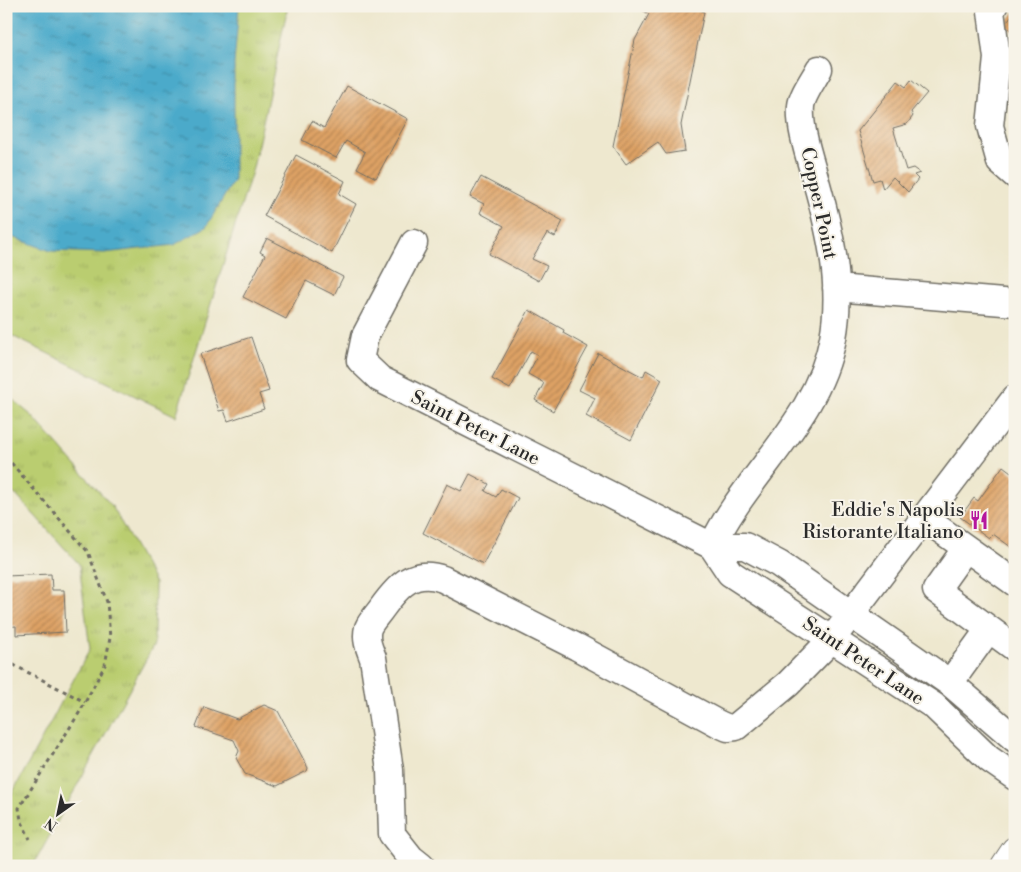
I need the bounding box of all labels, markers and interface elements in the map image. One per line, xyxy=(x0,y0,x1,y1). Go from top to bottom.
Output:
street label: Copper Point xyxy=(795,145,843,262)
street label: Saint Peter Lane xyxy=(407,385,544,471)
place label: Eddie's Napolis Ristorante Italiano xyxy=(802,498,964,544)
restaurant icon: Eddie's Napolis Ristorante Italiano xyxy=(968,509,990,531)
street label: Saint Peter Lane xyxy=(798,611,929,710)
north arrow xyxy=(32,790,82,840)
text: N xyxy=(42,813,61,835)

